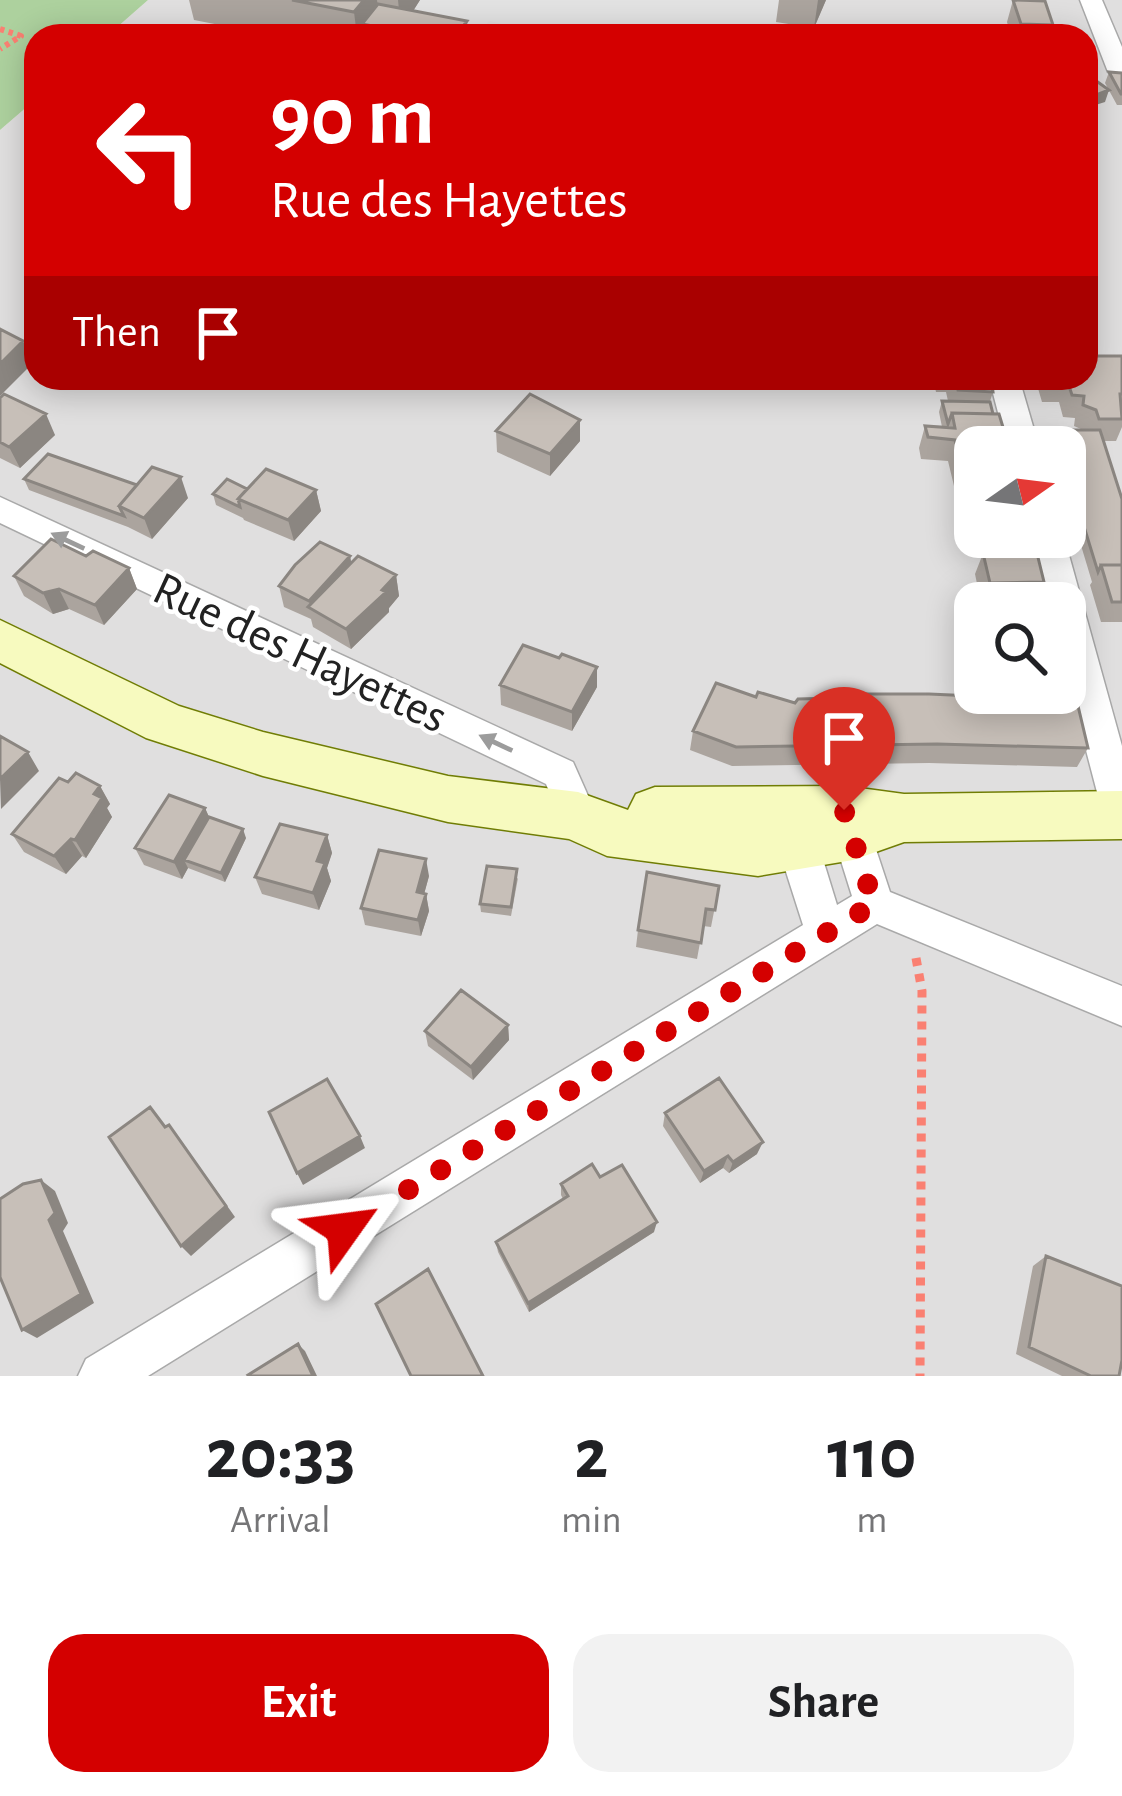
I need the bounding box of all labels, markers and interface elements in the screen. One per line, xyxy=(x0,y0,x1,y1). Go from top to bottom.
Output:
icon: left xyxy=(72,72,228,228)
text: 90 m xyxy=(270,76,435,160)
text: Rue des Hayettes xyxy=(270,174,628,228)
icon: arrive xyxy=(185,300,251,366)
text: Then xyxy=(72,310,161,355)
north arrow xyxy=(954,426,1086,558)
map controls xyxy=(954,426,1086,714)
one-way arrow xyxy=(50,531,85,551)
street label: Rue des Hayettes xyxy=(145,565,454,743)
button: search xyxy=(954,582,1086,714)
pin xyxy=(793,687,895,810)
icon: arrive xyxy=(811,705,877,771)
one-way arrow xyxy=(478,733,513,753)
position arrow xyxy=(281,1166,407,1292)
text: 20:33 xyxy=(205,1419,355,1491)
text: 2 xyxy=(574,1419,608,1491)
text: 110 xyxy=(827,1419,917,1491)
text: Arrival xyxy=(230,1501,331,1540)
text: min xyxy=(561,1501,622,1540)
text: m xyxy=(856,1501,887,1540)
button: Exit xyxy=(48,1634,549,1772)
button: Share xyxy=(573,1634,1074,1772)

